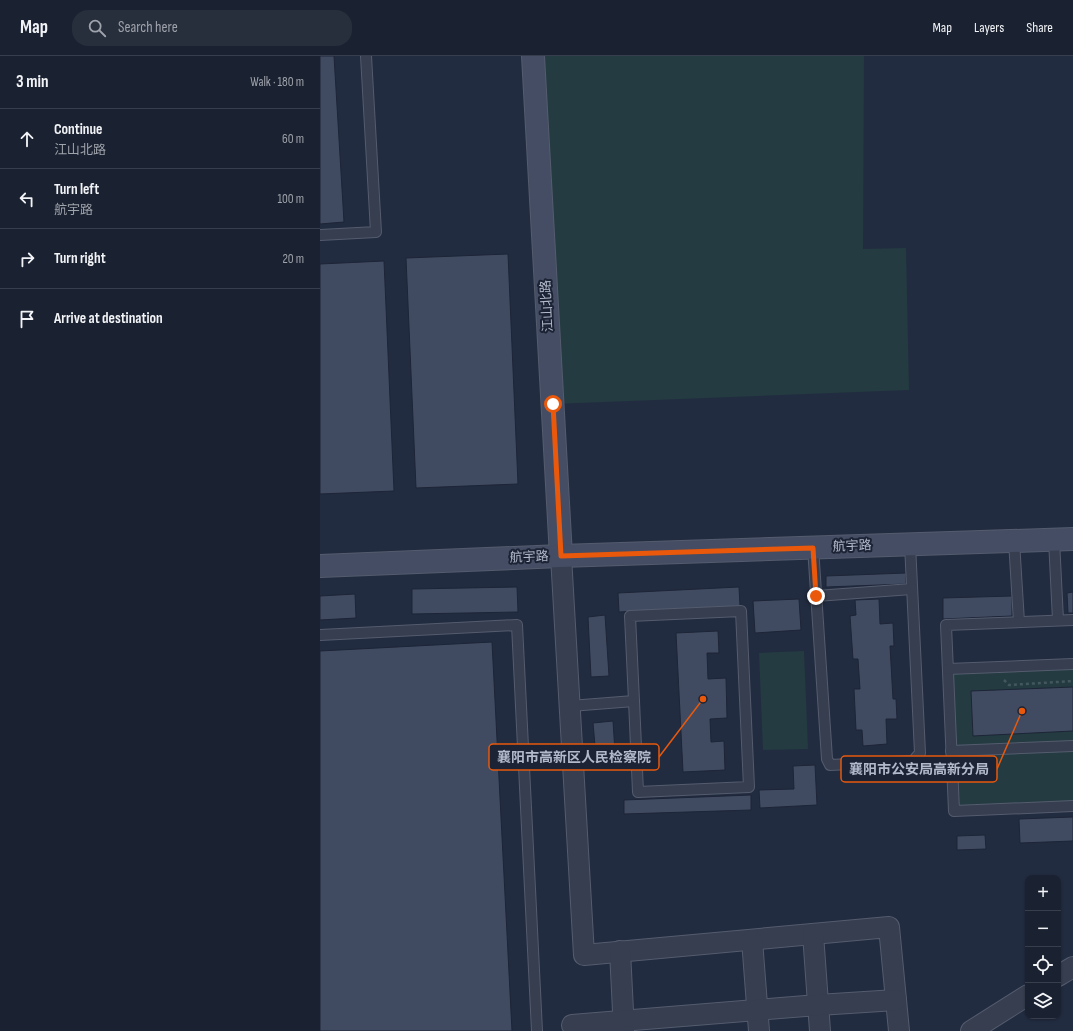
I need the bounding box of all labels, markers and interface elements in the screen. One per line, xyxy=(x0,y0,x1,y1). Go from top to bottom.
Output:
search box xyxy=(72,10,352,46)
text: Map xyxy=(20,16,48,39)
icon: search xyxy=(86,17,108,39)
text: Search here xyxy=(118,18,178,37)
text: Map xyxy=(932,19,952,36)
text: Layers xyxy=(974,19,1004,36)
text: Share xyxy=(1026,19,1053,36)
text: 3 min xyxy=(16,72,49,92)
text: Walk · 180 m xyxy=(250,74,304,90)
text: Continue xyxy=(54,120,103,139)
icon: ahead xyxy=(16,128,38,150)
text: 60 m xyxy=(282,131,304,147)
text: 江山北路 xyxy=(54,142,106,158)
text: Turn left xyxy=(54,180,99,199)
icon: left xyxy=(16,188,38,210)
text: 100 m xyxy=(277,191,304,207)
text: 航宇路 xyxy=(54,202,93,218)
icon: right xyxy=(16,248,38,270)
text: Turn right xyxy=(54,249,106,268)
text: 20 m xyxy=(282,251,304,267)
street label: 江山北路 xyxy=(538,280,556,332)
icon: arrive xyxy=(16,308,38,330)
text: Arrive at destination xyxy=(54,309,163,328)
route start xyxy=(544,395,562,413)
street label: 航宇路 xyxy=(832,537,872,555)
street label: 航宇路 xyxy=(509,548,549,566)
route end xyxy=(807,587,825,605)
callout: 襄阳市高新区人民检察院 xyxy=(489,744,659,770)
text: 襄阳市高新区人民检察院 xyxy=(497,749,651,766)
callout: 襄阳市公安局高新分局 xyxy=(841,756,997,782)
text: 襄阳市公安局高新分局 xyxy=(849,761,989,778)
map controls xyxy=(1025,875,1061,1019)
button: + xyxy=(1025,875,1061,911)
button: − xyxy=(1025,911,1061,947)
button: locate xyxy=(1025,947,1061,983)
button: layers xyxy=(1025,983,1061,1019)

